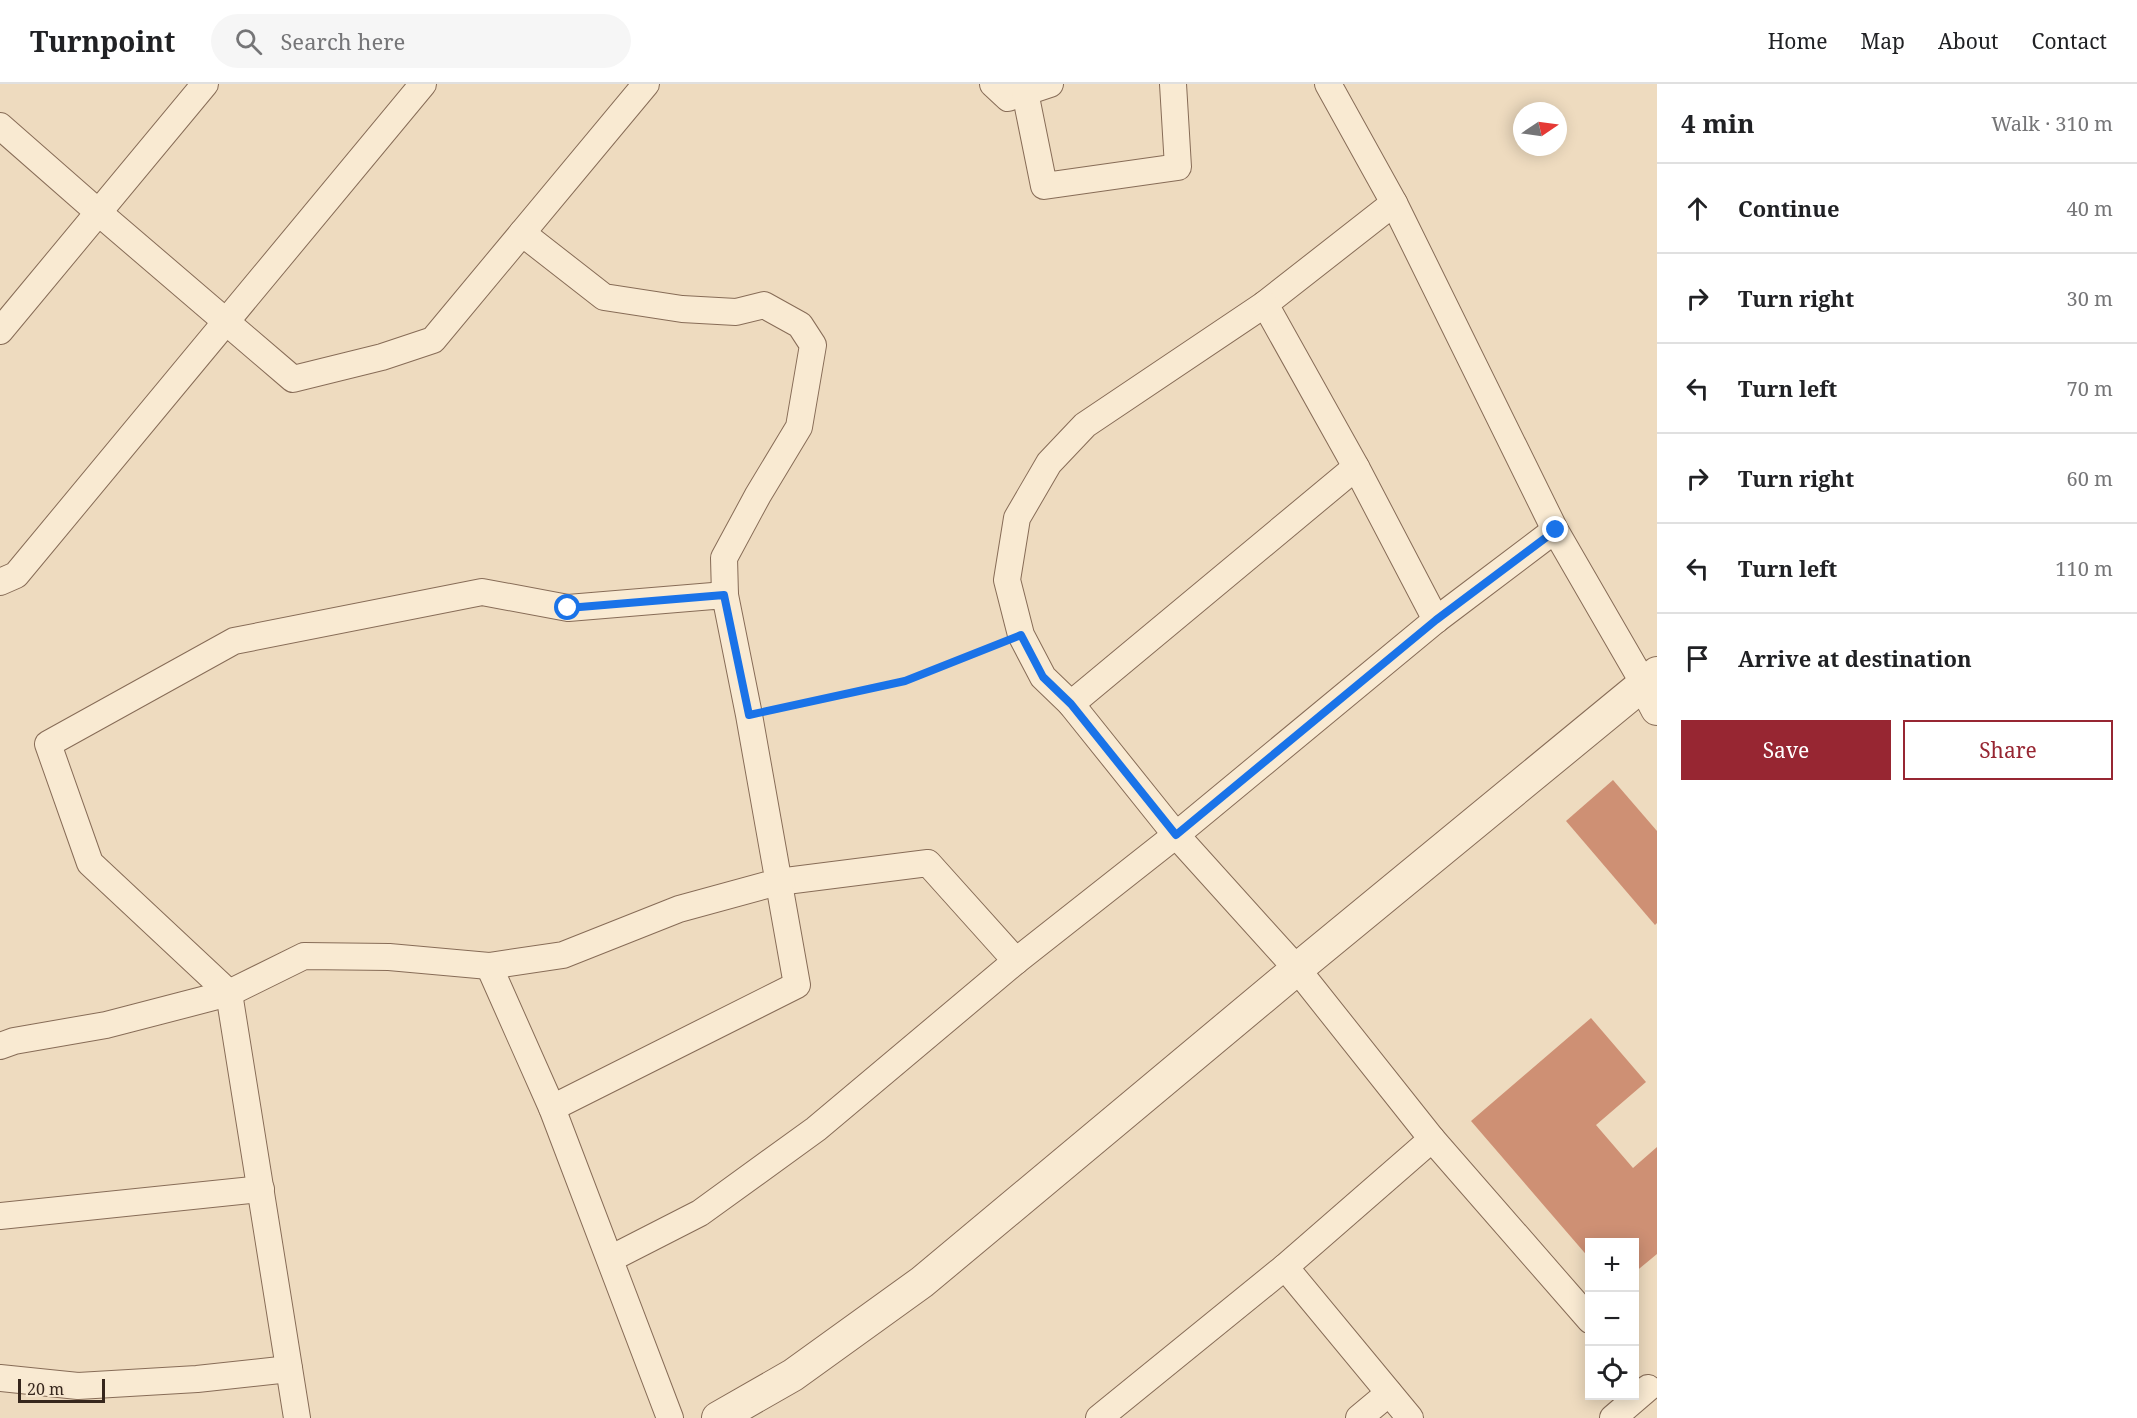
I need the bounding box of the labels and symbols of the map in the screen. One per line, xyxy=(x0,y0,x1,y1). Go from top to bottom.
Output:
north arrow xyxy=(1513,102,1567,156)
route end xyxy=(1542,516,1568,542)
route start xyxy=(554,594,580,620)
scale bar xyxy=(18,1376,105,1404)

